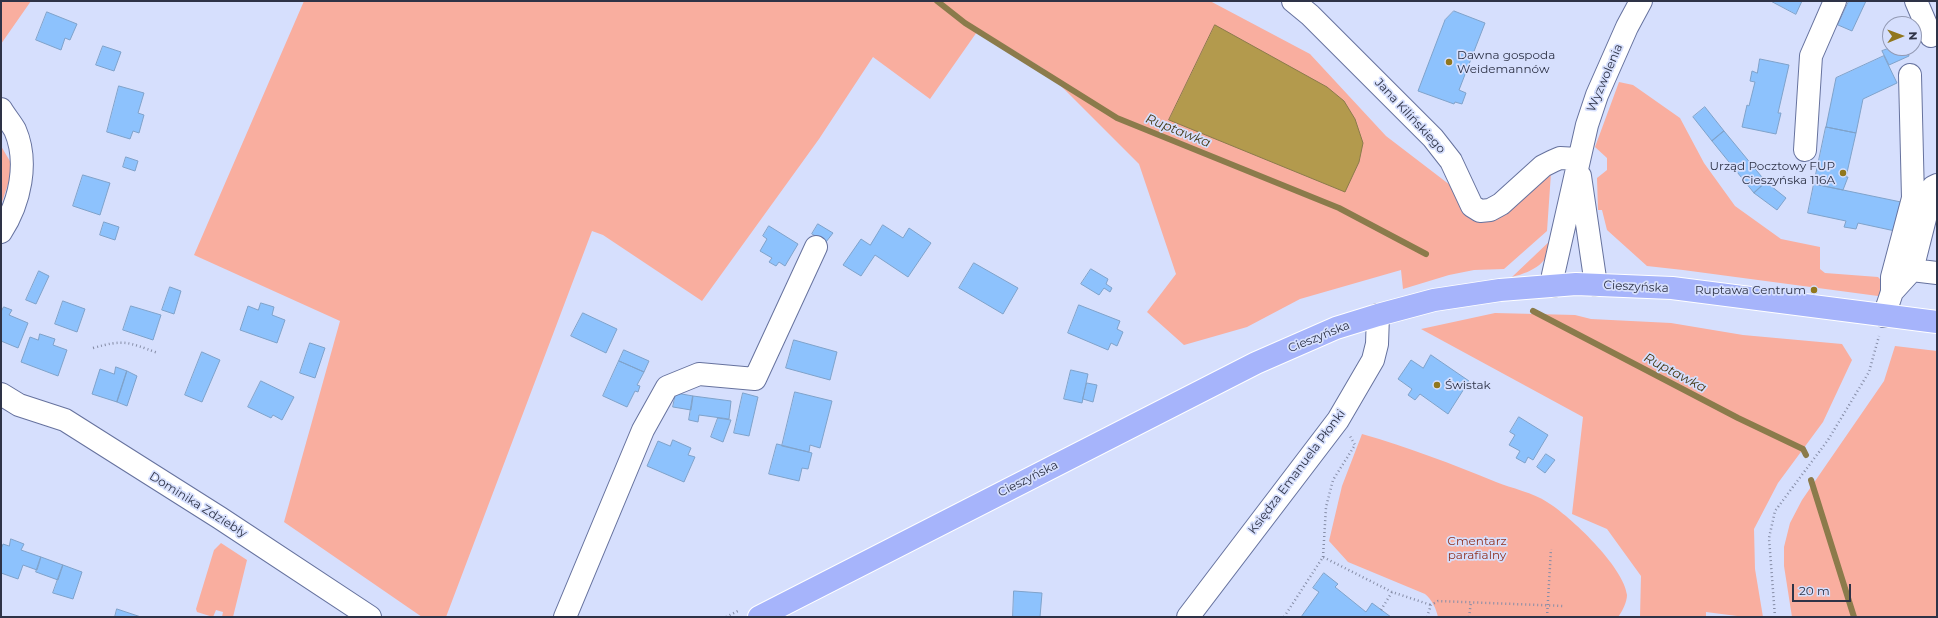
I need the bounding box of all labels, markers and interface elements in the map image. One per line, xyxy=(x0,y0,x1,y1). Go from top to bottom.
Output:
north arrow xyxy=(1882,16,1922,56)
text: N xyxy=(1906,31,1920,40)
street label: Wyzwolenia xyxy=(1584,42,1626,114)
place label: Dawna gospoda Weidemannów xyxy=(1457,48,1555,76)
marker: Dawna gospoda Weidemannów xyxy=(1444,57,1454,67)
street label: Jana Kilińskiego xyxy=(1372,76,1448,156)
water label: Ruptawka xyxy=(1143,111,1213,151)
place label: Urząd Pocztowy FUP Cieszyńska 116A xyxy=(1710,159,1835,187)
marker: Urząd Pocztowy FUP Cieszyńska 116A xyxy=(1838,168,1848,178)
street label: Cieszyńska xyxy=(1603,278,1669,296)
place label: Ruptawa Centrum xyxy=(1695,283,1806,297)
marker: Ruptawa Centrum xyxy=(1809,285,1819,295)
street label: Cieszyńska xyxy=(1286,318,1352,356)
water label: Ruptawka xyxy=(1641,350,1709,396)
place label: Świstak xyxy=(1445,378,1491,392)
marker: Świstak xyxy=(1432,380,1442,390)
street label: Księdza Emanuela Płonki xyxy=(1246,407,1348,537)
street label: Cieszyńska xyxy=(996,458,1060,500)
street label: Dominika Zdziebły xyxy=(147,469,249,541)
park label: Cmentarz parafialny xyxy=(1447,534,1507,562)
scale bar xyxy=(1794,576,1853,602)
text: 20 m xyxy=(1799,583,1830,598)

